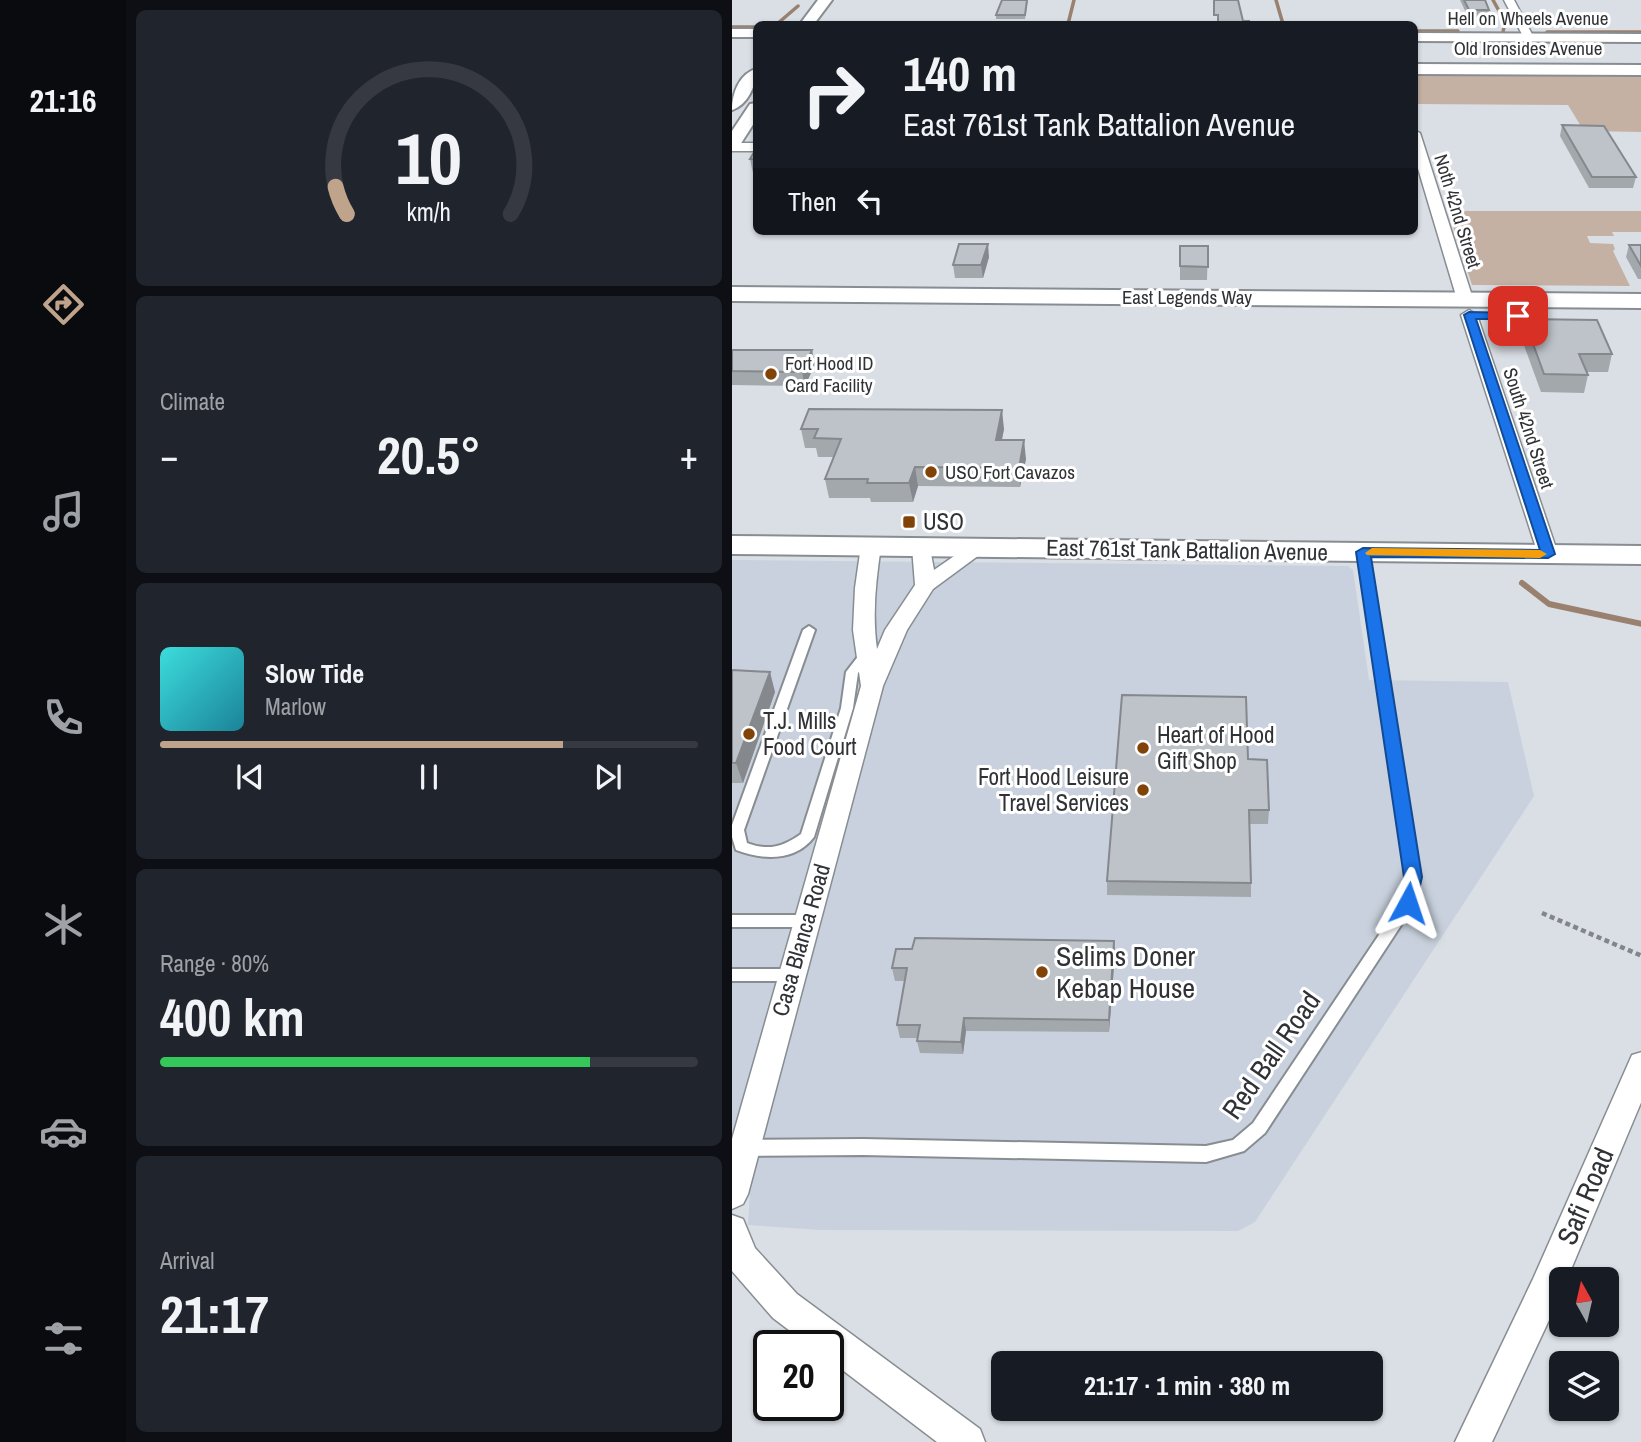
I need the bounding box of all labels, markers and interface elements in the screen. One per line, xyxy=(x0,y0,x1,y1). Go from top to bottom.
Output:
street label: Hell on Wheels Avenue xyxy=(1448,5,1608,31)
street label: Old Ironsides Avenue xyxy=(1454,35,1602,61)
text: 140 m xyxy=(903,40,1017,106)
icon: right xyxy=(788,49,879,140)
text: 21:16 xyxy=(29,79,97,122)
text: East 761st Tank Battalion Avenue xyxy=(903,103,1295,146)
text: 10 xyxy=(396,110,462,208)
street label: Noth 42nd Street xyxy=(1428,151,1488,272)
icon: left xyxy=(851,182,889,220)
text: Then xyxy=(788,184,837,219)
text: km/h xyxy=(407,195,451,229)
icon: directions xyxy=(39,280,88,329)
street label: East Legends Way xyxy=(1122,284,1252,310)
pin xyxy=(1488,286,1548,346)
icon: arrive xyxy=(1499,297,1537,335)
place label: Fort Hood ID Card Facility xyxy=(785,350,873,398)
street label: South 42nd Street xyxy=(1497,364,1561,492)
marker: Fort Hood ID Card Facility xyxy=(763,366,779,382)
text: Climate xyxy=(160,386,225,417)
text: 20.5° xyxy=(377,420,481,490)
text: − xyxy=(160,430,178,481)
text: + xyxy=(680,430,698,481)
place label: USO Fort Cavazos xyxy=(945,459,1075,485)
marker: USO Fort Cavazos xyxy=(923,464,939,480)
icon: music xyxy=(39,487,88,536)
place label: USO xyxy=(923,506,964,537)
marker: USO xyxy=(901,514,917,530)
street label: East 761st Tank Battalion Avenue xyxy=(1046,532,1328,567)
text: Slow Tide xyxy=(265,656,364,691)
text: Marlow xyxy=(265,691,326,722)
icon: phone xyxy=(39,693,88,742)
place label: T.J. Mills Food Court xyxy=(763,705,856,762)
place label: Heart of Hood Gift Shop xyxy=(1157,719,1274,776)
marker: T.J. Mills Food Court xyxy=(741,726,757,742)
marker: Heart of Hood Gift Shop xyxy=(1135,740,1151,756)
icon: previous xyxy=(231,758,269,796)
icon: pause xyxy=(410,758,448,796)
icon: next xyxy=(589,758,627,796)
place label: Fort Hood Leisure Travel Services xyxy=(978,761,1129,818)
marker: Fort Hood Leisure Travel Services xyxy=(1135,782,1151,798)
street label: Casa Blanca Road xyxy=(764,860,837,1020)
position arrow xyxy=(1371,866,1445,940)
icon: climate xyxy=(39,900,88,949)
place label: Selims Doner Kebap House xyxy=(1056,937,1195,1007)
text: Range · 80% xyxy=(160,948,269,979)
marker: Selims Doner Kebap House xyxy=(1034,964,1050,980)
text: 400 km xyxy=(160,982,305,1052)
street label: Red Ball Road xyxy=(1213,983,1329,1127)
icon: car xyxy=(39,1107,88,1156)
street label: Safi Road xyxy=(1548,1142,1622,1250)
text: Arrival xyxy=(160,1245,215,1276)
north arrow xyxy=(1549,1267,1619,1337)
map controls xyxy=(1549,1267,1619,1421)
text: 21:17 xyxy=(160,1279,269,1349)
icon: filters xyxy=(39,1314,88,1363)
speed limit sign: 20 xyxy=(753,1330,844,1421)
button: layers xyxy=(1549,1351,1619,1421)
text: 21:17 · 1 min · 380 m xyxy=(1084,1368,1290,1403)

